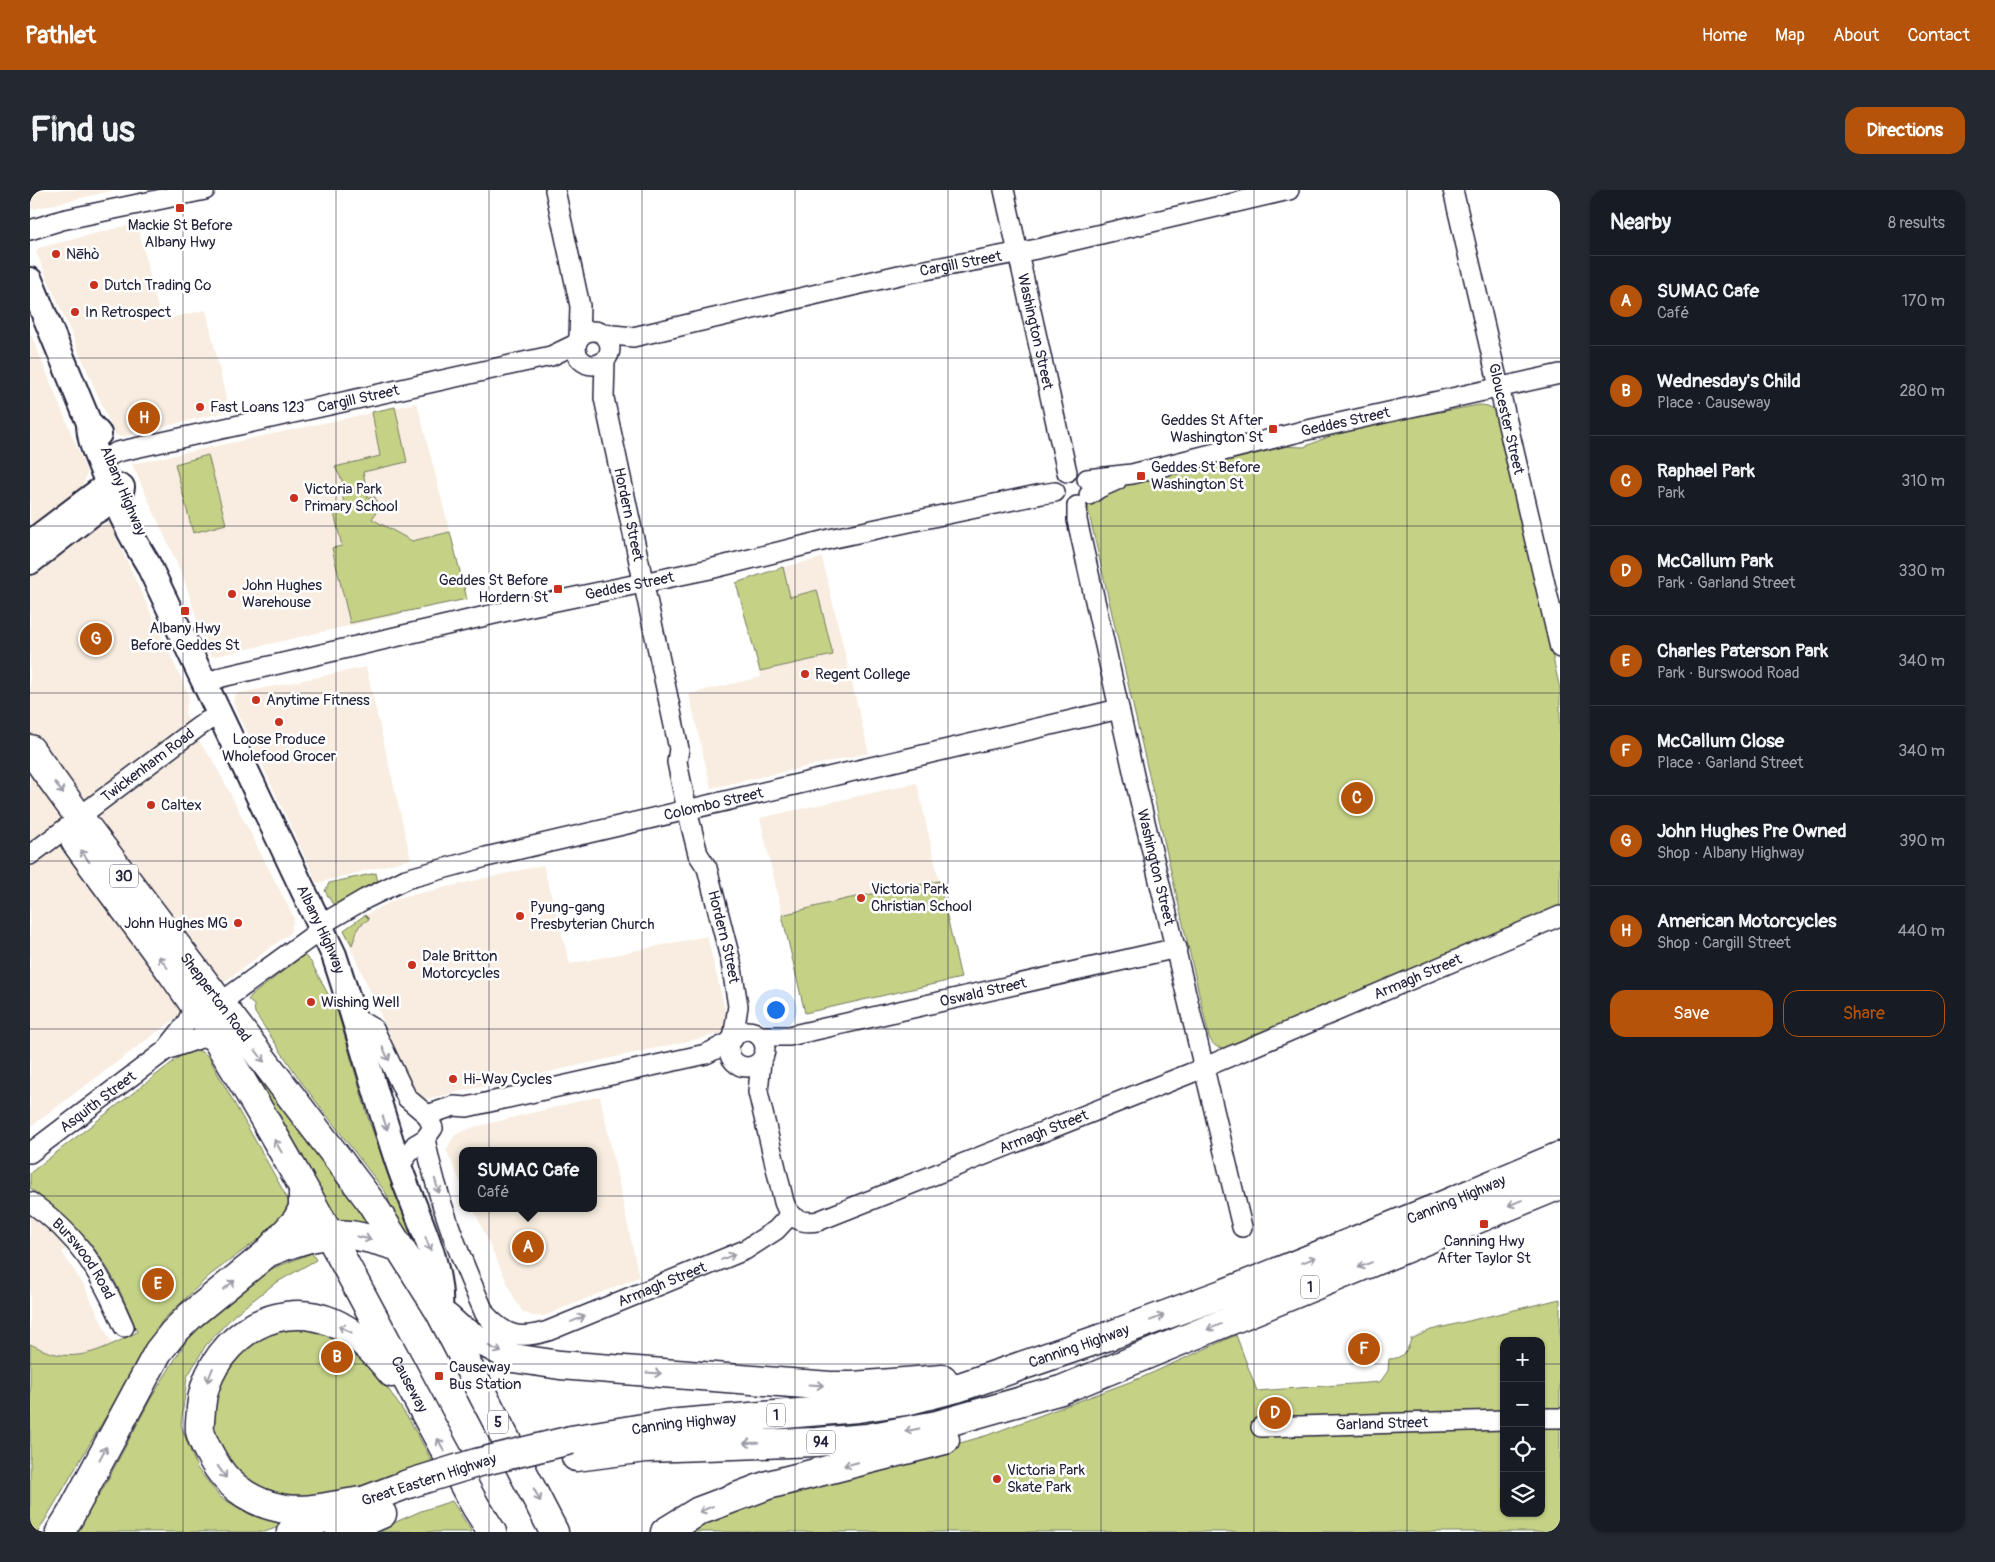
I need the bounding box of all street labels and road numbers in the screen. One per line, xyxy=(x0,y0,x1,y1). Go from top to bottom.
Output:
street label: Cargill Street xyxy=(918,246,1004,280)
street label: Washington Street xyxy=(1013,272,1058,392)
street label: Gloucester Street xyxy=(1484,361,1529,477)
street label: Cargill Street xyxy=(316,380,402,417)
street label: Geddes Street xyxy=(1299,402,1392,441)
street label: Albany Highway xyxy=(96,443,151,539)
street label: Hordern Street xyxy=(610,466,648,564)
street label: Geddes Street xyxy=(583,567,677,604)
street label: Twickenham Road xyxy=(97,724,198,806)
street label: Colombo Street xyxy=(662,783,766,825)
street label: Washington Street xyxy=(1133,807,1179,928)
road number: 30 xyxy=(110,864,138,888)
street label: Albany Highway xyxy=(293,882,349,977)
street label: Hordern Street xyxy=(704,888,744,986)
street label: Shepperton Road xyxy=(176,949,256,1046)
street label: Armagh Street xyxy=(1371,949,1466,1004)
street label: Oswald Street xyxy=(938,973,1029,1011)
street label: Asquith Street xyxy=(56,1066,140,1137)
street label: Armagh Street xyxy=(996,1105,1092,1158)
street label: Canning Highway xyxy=(1404,1170,1509,1228)
street label: Burswood Road xyxy=(48,1214,119,1302)
street label: Armagh Street xyxy=(615,1257,710,1311)
road number: 1 xyxy=(1301,1276,1319,1298)
street label: Canning Highway xyxy=(1026,1320,1132,1372)
street label: Causeway xyxy=(387,1353,433,1416)
road number: 1 xyxy=(767,1404,785,1426)
street label: Canning Highway xyxy=(630,1409,737,1439)
road number: 5 xyxy=(488,1410,508,1434)
street label: Garland Street xyxy=(1336,1413,1429,1434)
road number: 94 xyxy=(807,1430,835,1454)
street label: Great Eastern Highway xyxy=(359,1449,499,1511)

